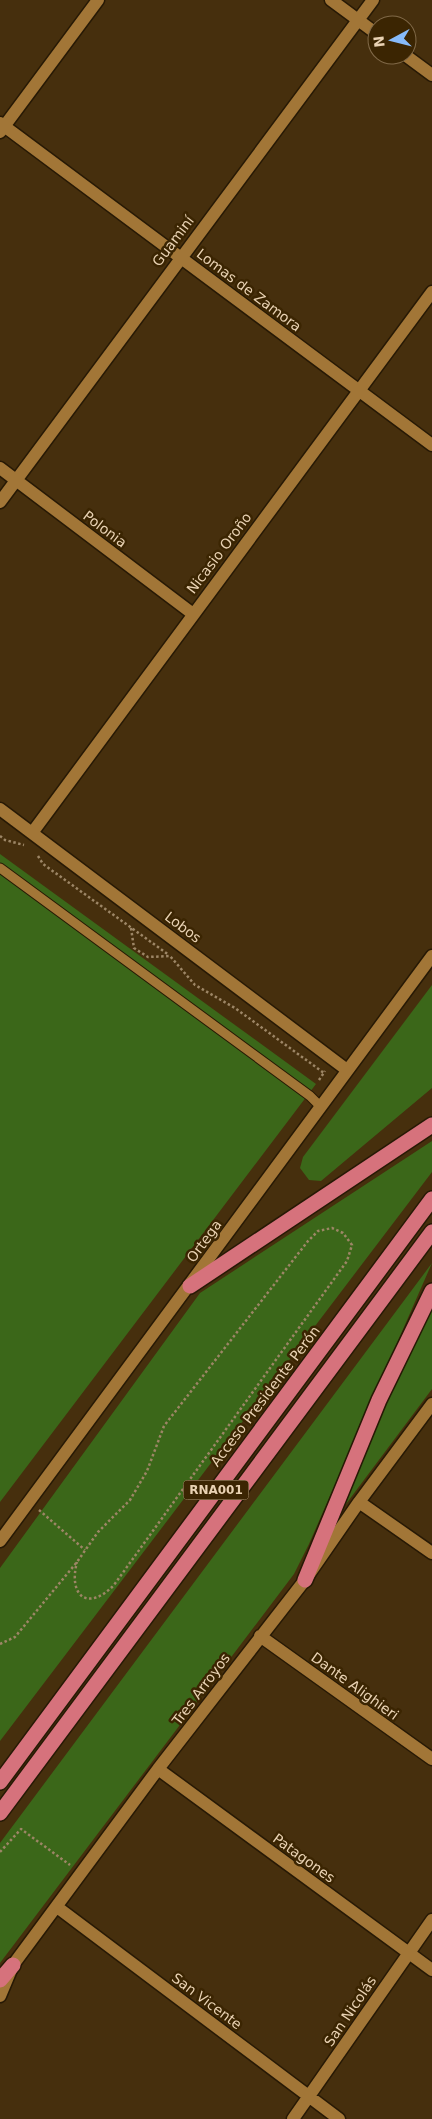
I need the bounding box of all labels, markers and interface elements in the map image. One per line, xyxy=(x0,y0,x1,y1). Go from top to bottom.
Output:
north arrow xyxy=(367,15,417,65)
text: N xyxy=(370,35,388,48)
street label: Guaminí xyxy=(149,212,198,269)
street label: Lomas de Zamora xyxy=(194,245,304,335)
street label: Polonia xyxy=(80,507,130,551)
street label: Nicasio Oroño xyxy=(183,509,255,597)
street label: Lobos xyxy=(162,908,204,946)
street label: Ortega xyxy=(183,1217,225,1265)
street label: Acceso Presidente Perón xyxy=(207,1323,323,1469)
road number: RNA001 xyxy=(184,1480,248,1500)
street label: Dante Alighieri xyxy=(308,1649,402,1723)
street label: Tres Arroyos xyxy=(168,1650,233,1729)
street label: Patagones xyxy=(270,1830,338,1886)
street label: San Vicente xyxy=(169,1970,245,2032)
street label: San Nicolás xyxy=(321,1973,379,2049)

